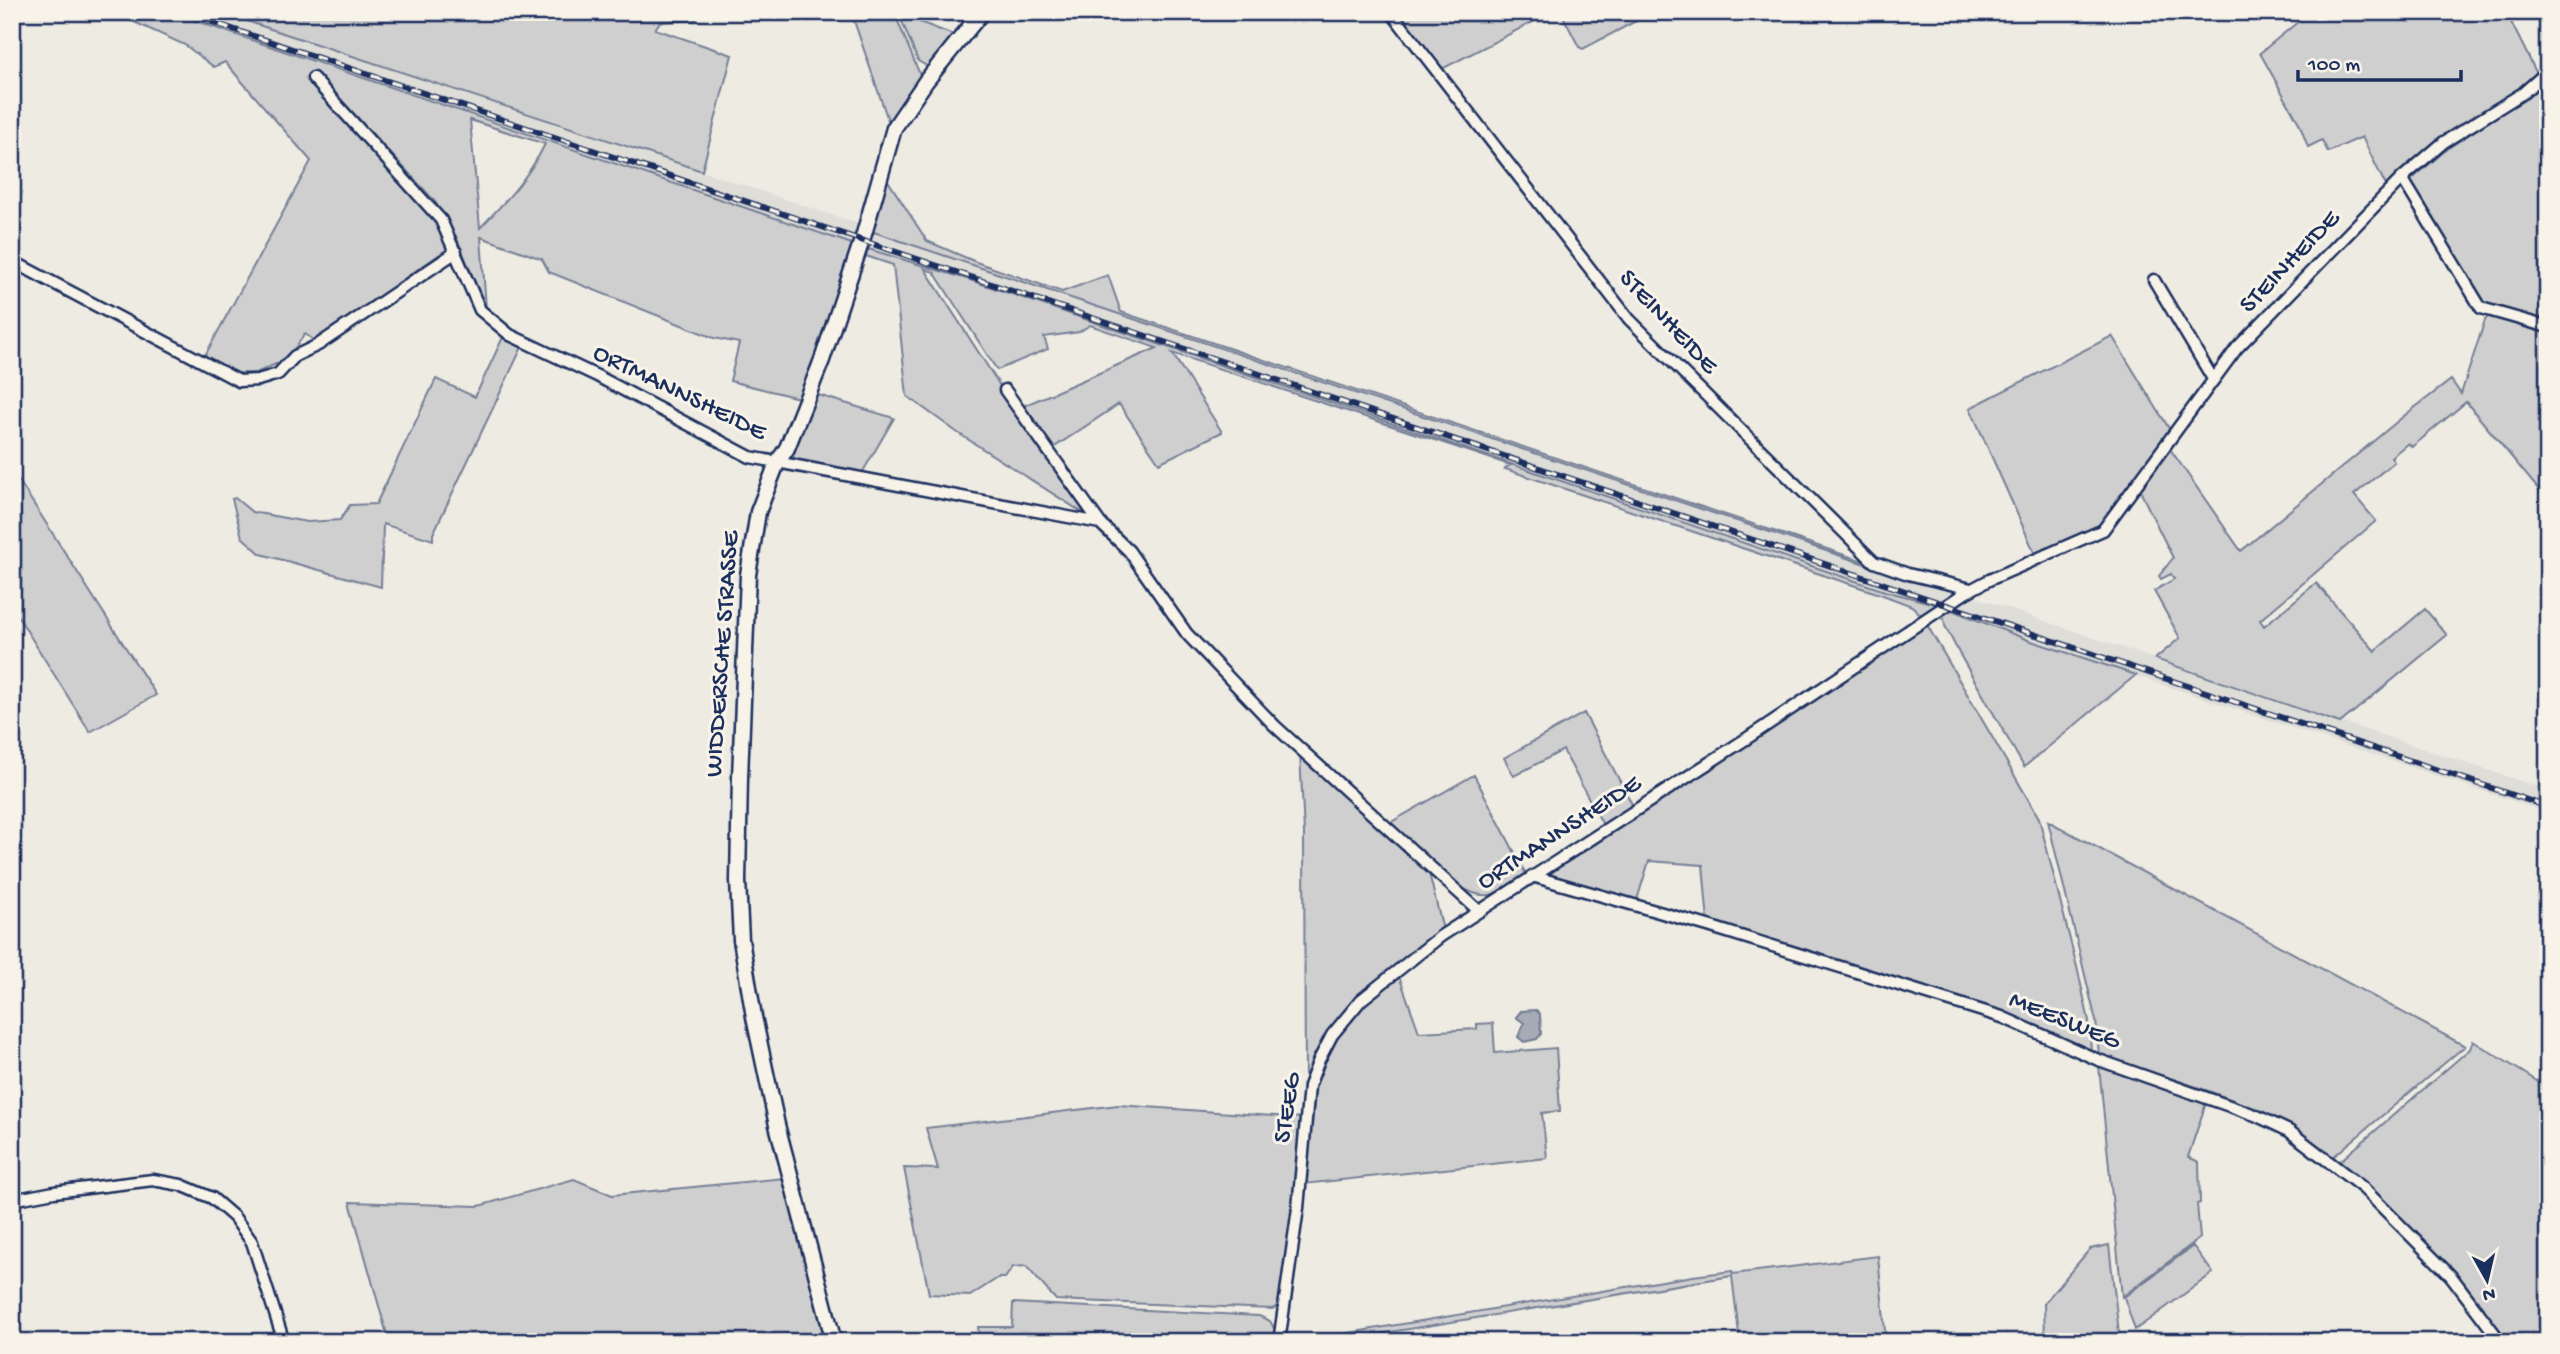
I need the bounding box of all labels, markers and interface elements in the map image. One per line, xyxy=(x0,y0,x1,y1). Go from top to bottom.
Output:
scale bar xyxy=(2298,38,2460,82)
text: 100 m xyxy=(2307,54,2360,79)
street label: STEINHEIDE xyxy=(2234,204,2349,321)
street label: STEINHEIDE xyxy=(1611,264,1724,382)
street label: ORTMANNSHEIDE xyxy=(587,339,771,450)
street label: WIDDERSCHE STRASSE xyxy=(700,529,748,778)
street label: ORTMANNSHEIDE xyxy=(1472,769,1648,898)
street label: MEESWEG xyxy=(2004,986,2126,1059)
street label: STEEG xyxy=(1268,1069,1310,1145)
north arrow xyxy=(2452,1246,2522,1316)
text: N xyxy=(2481,1281,2497,1306)

